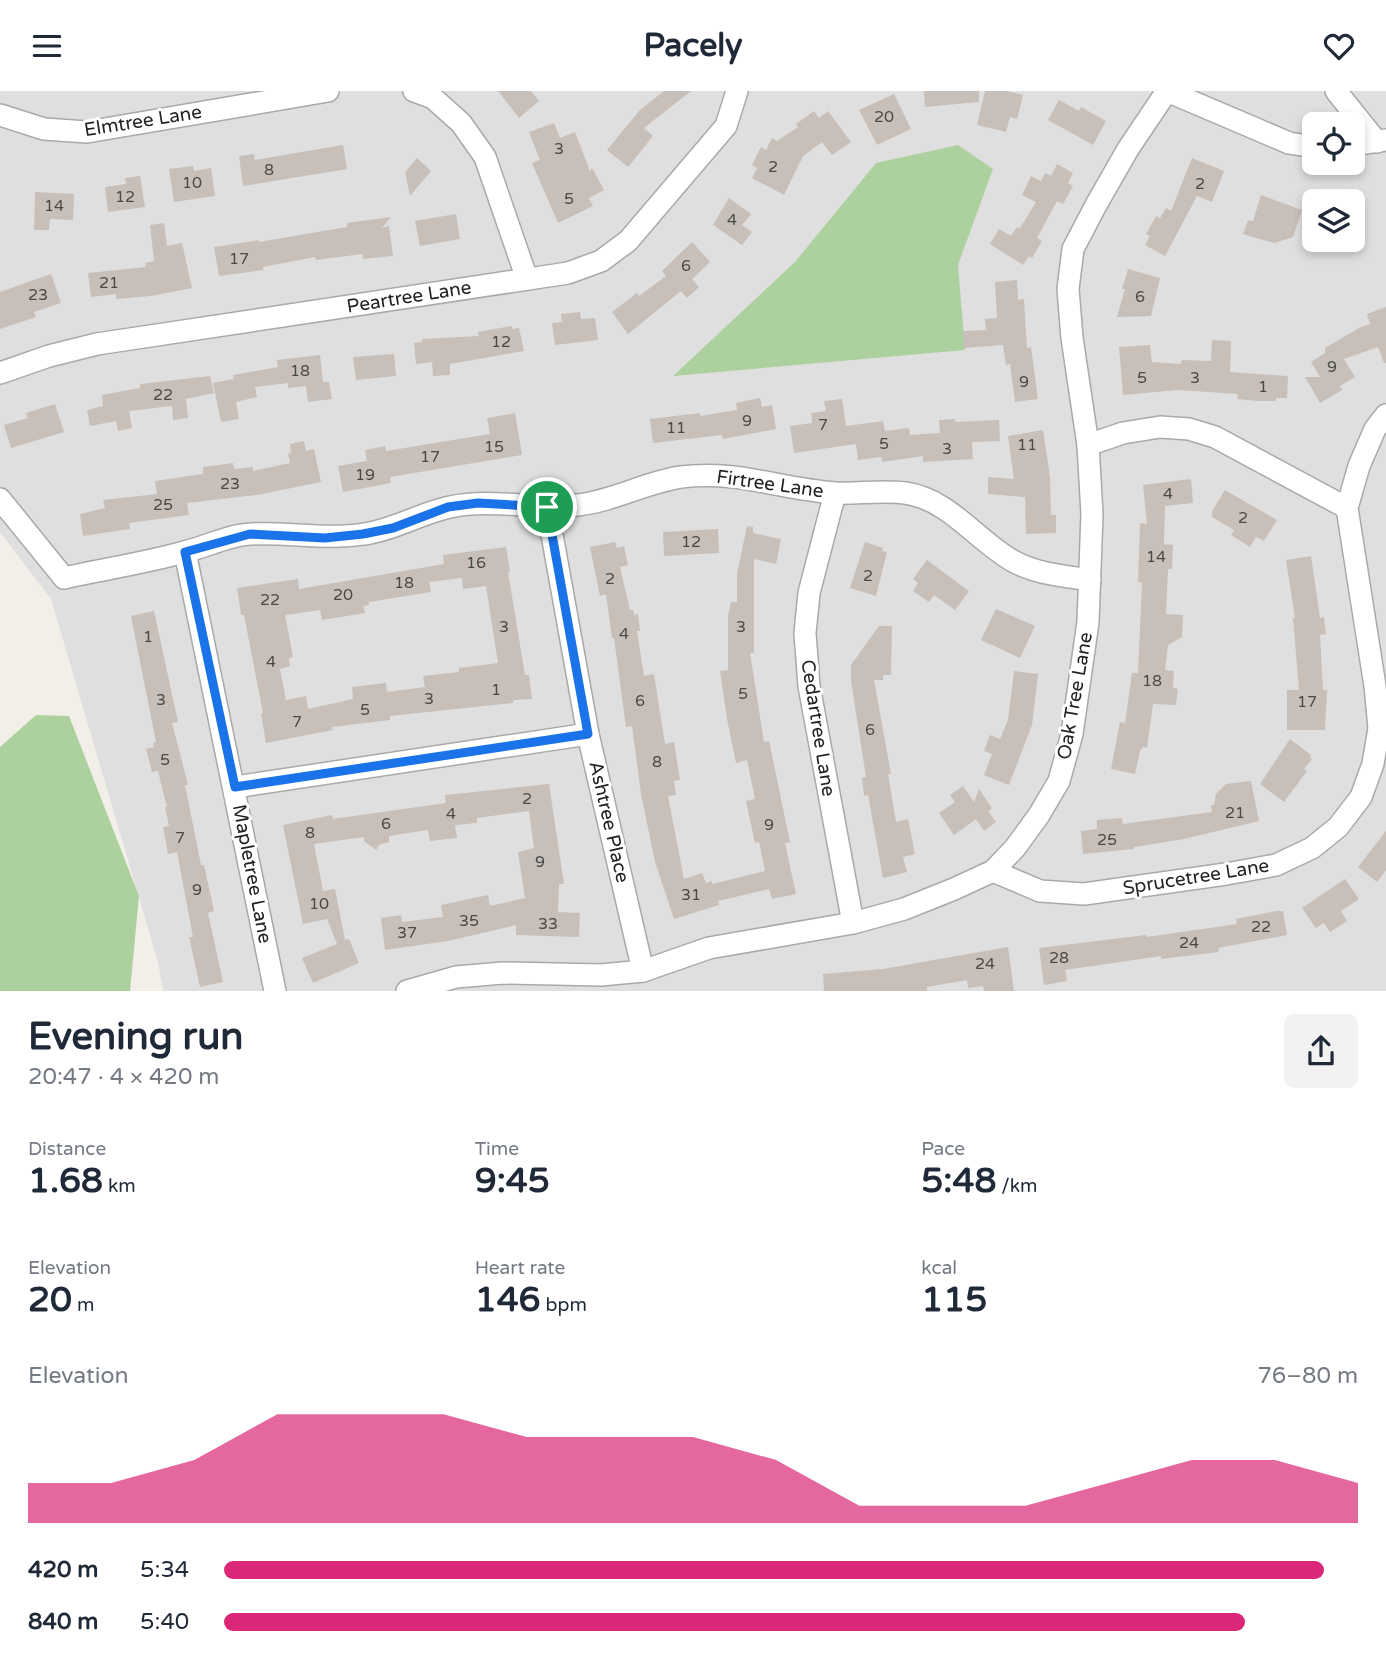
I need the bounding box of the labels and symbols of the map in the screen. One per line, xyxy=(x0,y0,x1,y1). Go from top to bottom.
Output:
street label: Elmtree Lane xyxy=(83,101,203,141)
house number: 20 xyxy=(874,107,894,127)
house number: 3 xyxy=(554,139,564,159)
house number: 2 xyxy=(768,157,778,177)
house number: 8 xyxy=(264,160,274,180)
house number: 10 xyxy=(182,173,202,193)
house number: 2 xyxy=(1195,174,1205,194)
house number: 12 xyxy=(115,187,135,207)
house number: 5 xyxy=(564,189,574,209)
house number: 14 xyxy=(44,196,64,216)
house number: 4 xyxy=(727,210,737,230)
house number: 17 xyxy=(229,249,249,269)
house number: 6 xyxy=(681,256,691,276)
house number: 21 xyxy=(99,273,119,293)
street label: Peartree Lane xyxy=(345,276,473,318)
house number: 23 xyxy=(28,285,48,305)
house number: 6 xyxy=(1135,287,1145,307)
house number: 12 xyxy=(491,332,511,352)
house number: 9 xyxy=(1327,357,1337,377)
house number: 18 xyxy=(290,361,310,381)
house number: 5 xyxy=(1137,368,1147,388)
house number: 3 xyxy=(1190,368,1200,388)
house number: 9 xyxy=(1019,372,1029,392)
house number: 1 xyxy=(1258,377,1268,397)
house number: 22 xyxy=(153,385,173,405)
house number: 9 xyxy=(742,411,752,431)
house number: 7 xyxy=(818,415,828,435)
house number: 11 xyxy=(666,418,686,438)
house number: 5 xyxy=(879,434,889,454)
house number: 11 xyxy=(1017,435,1037,455)
house number: 15 xyxy=(484,437,504,457)
house number: 3 xyxy=(942,439,952,459)
house number: 17 xyxy=(420,447,440,467)
house number: 19 xyxy=(355,465,375,485)
street label: Firtree Lane xyxy=(715,466,825,502)
house number: 23 xyxy=(220,474,240,494)
pin xyxy=(517,477,577,537)
house number: 4 xyxy=(1163,484,1173,504)
house number: 25 xyxy=(153,495,173,515)
house number: 2 xyxy=(1238,508,1248,528)
house number: 12 xyxy=(681,532,701,552)
house number: 14 xyxy=(1146,547,1166,567)
house number: 16 xyxy=(466,553,486,573)
house number: 2 xyxy=(863,566,873,586)
house number: 2 xyxy=(605,569,615,589)
house number: 18 xyxy=(394,573,414,593)
house number: 20 xyxy=(333,585,353,605)
house number: 22 xyxy=(260,590,280,610)
house number: 3 xyxy=(499,617,509,637)
house number: 3 xyxy=(736,617,746,637)
house number: 4 xyxy=(619,624,629,644)
house number: 1 xyxy=(143,627,153,647)
street label: Oak Tree Lane xyxy=(1053,631,1097,761)
house number: 4 xyxy=(266,652,276,672)
street label: Cedartree Lane xyxy=(796,658,840,798)
house number: 18 xyxy=(1142,671,1162,691)
house number: 1 xyxy=(491,680,501,700)
house number: 5 xyxy=(738,684,748,704)
house number: 3 xyxy=(424,689,434,709)
house number: 3 xyxy=(156,690,166,710)
house number: 6 xyxy=(635,691,645,711)
house number: 17 xyxy=(1297,692,1317,712)
house number: 5 xyxy=(360,700,370,720)
house number: 7 xyxy=(292,712,302,732)
house number: 6 xyxy=(865,720,875,740)
house number: 5 xyxy=(160,750,170,770)
house number: 8 xyxy=(652,752,662,772)
street label: Ashtree Place xyxy=(584,759,634,885)
house number: 2 xyxy=(522,789,532,809)
street label: Mapletree Lane xyxy=(228,803,276,945)
house number: 21 xyxy=(1225,803,1245,823)
house number: 4 xyxy=(446,804,456,824)
house number: 6 xyxy=(381,814,391,834)
house number: 9 xyxy=(764,815,774,835)
house number: 8 xyxy=(305,823,315,843)
house number: 7 xyxy=(175,828,185,848)
house number: 25 xyxy=(1097,830,1117,850)
house number: 9 xyxy=(535,852,545,872)
street label: Sprucetree Lane xyxy=(1121,855,1271,899)
house number: 9 xyxy=(192,880,202,900)
house number: 31 xyxy=(681,885,701,905)
house number: 10 xyxy=(309,894,329,914)
house number: 35 xyxy=(459,911,479,931)
house number: 33 xyxy=(538,914,558,934)
house number: 22 xyxy=(1251,917,1271,937)
house number: 37 xyxy=(397,923,417,943)
house number: 24 xyxy=(1179,933,1199,953)
house number: 28 xyxy=(1049,948,1069,968)
house number: 24 xyxy=(975,954,995,974)

